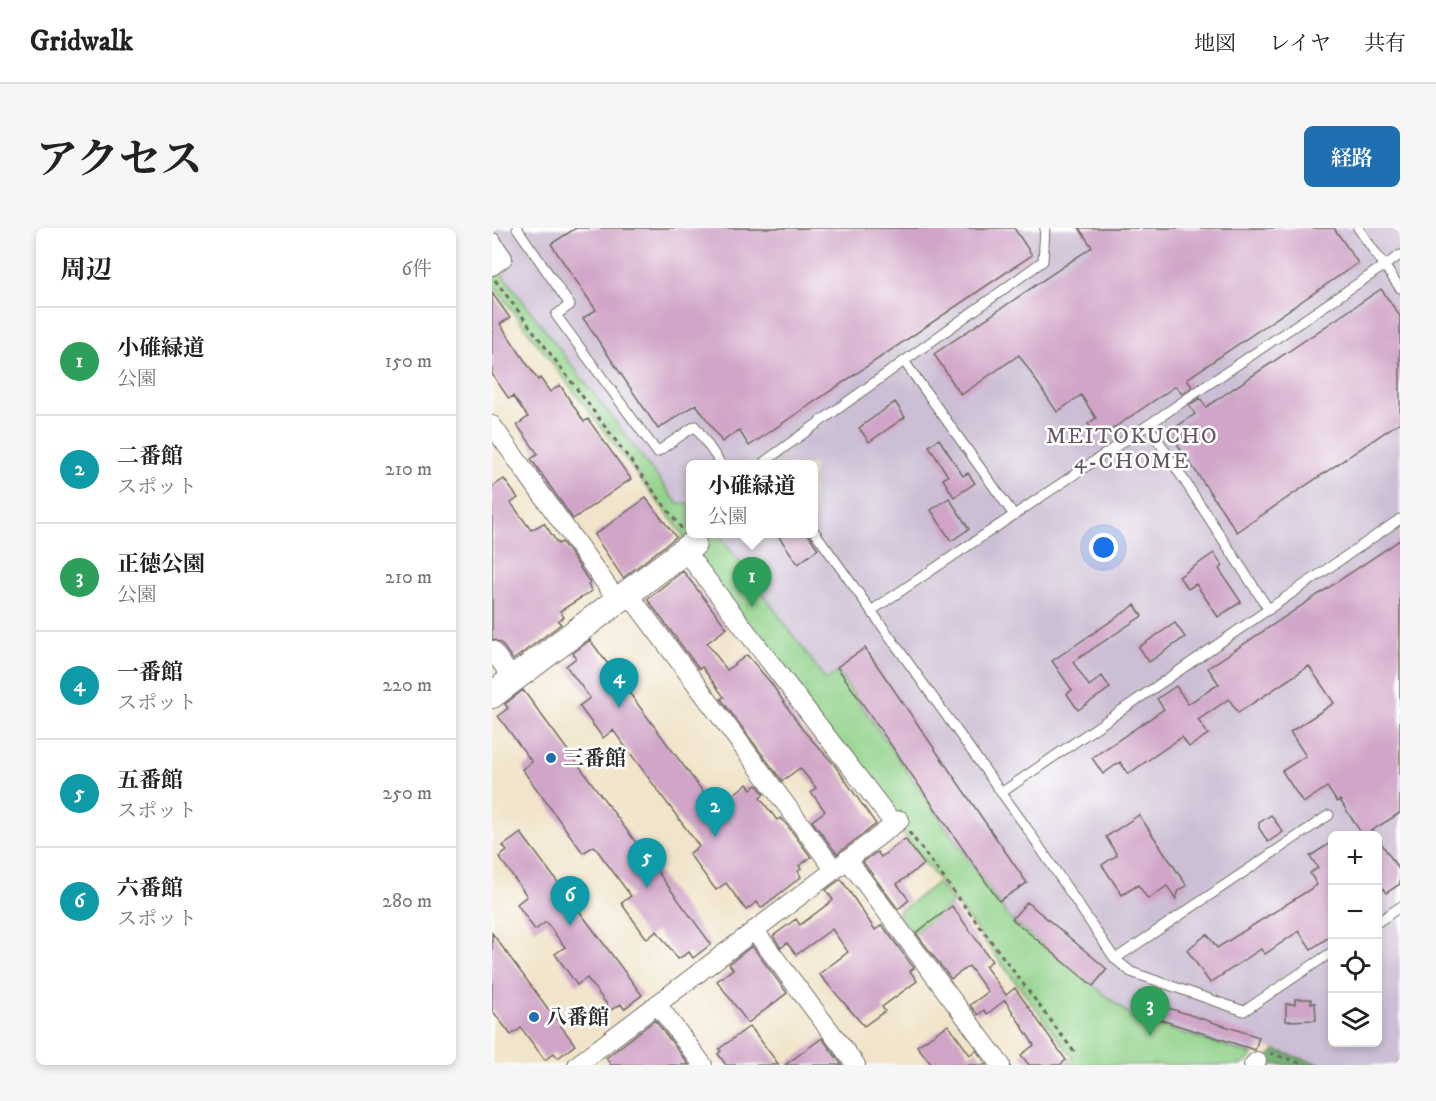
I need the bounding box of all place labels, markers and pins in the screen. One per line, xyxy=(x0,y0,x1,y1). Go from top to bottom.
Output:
pin: 1 xyxy=(732,558,772,607)
pin: 4 xyxy=(600,658,638,708)
place label: 三番館 xyxy=(563,746,626,772)
marker: 三番館 xyxy=(544,751,558,765)
pin: 2 xyxy=(696,788,734,837)
pin: 5 xyxy=(628,838,666,888)
pin: 6 xyxy=(550,876,590,926)
pin: 3 xyxy=(1130,986,1170,1036)
place label: 八番館 xyxy=(546,1005,609,1031)
marker: 八番館 xyxy=(527,1010,541,1024)

